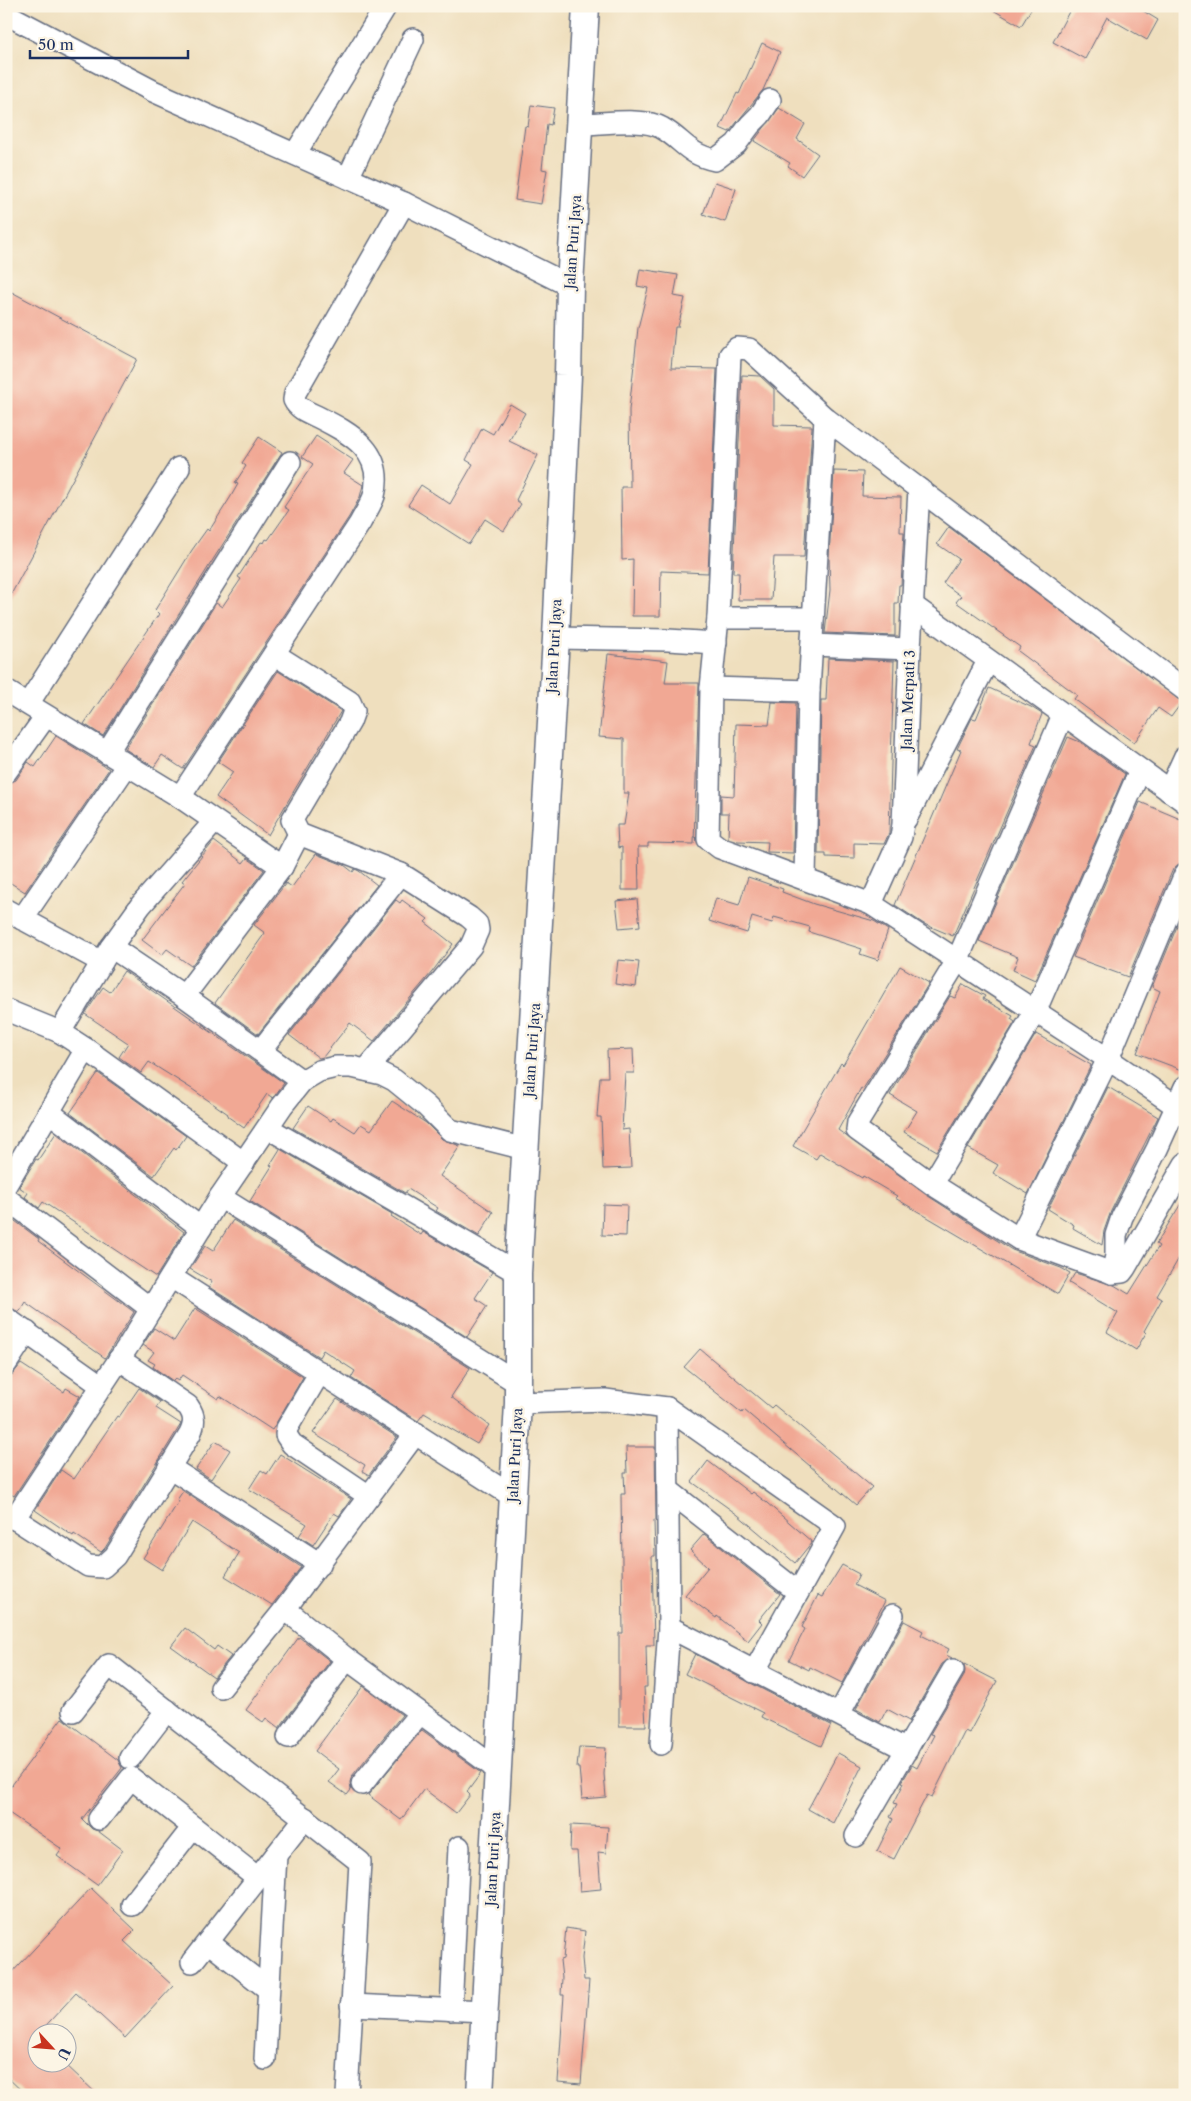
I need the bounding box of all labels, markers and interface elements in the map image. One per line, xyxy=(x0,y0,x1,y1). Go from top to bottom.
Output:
scale bar xyxy=(30,28,188,60)
text: 50 m xyxy=(38,35,74,54)
street label: Jalan Puri Jaya xyxy=(561,194,585,292)
street label: Jalan Puri Jaya xyxy=(542,598,565,696)
street label: Jalan Merpati 3 xyxy=(897,650,919,752)
street label: Jalan Puri Jaya xyxy=(520,1002,544,1100)
street label: Jalan Puri Jaya xyxy=(503,1407,526,1505)
street label: Jalan Puri Jaya xyxy=(481,1811,504,1909)
north arrow xyxy=(28,2024,78,2074)
text: U xyxy=(53,2045,74,2063)

